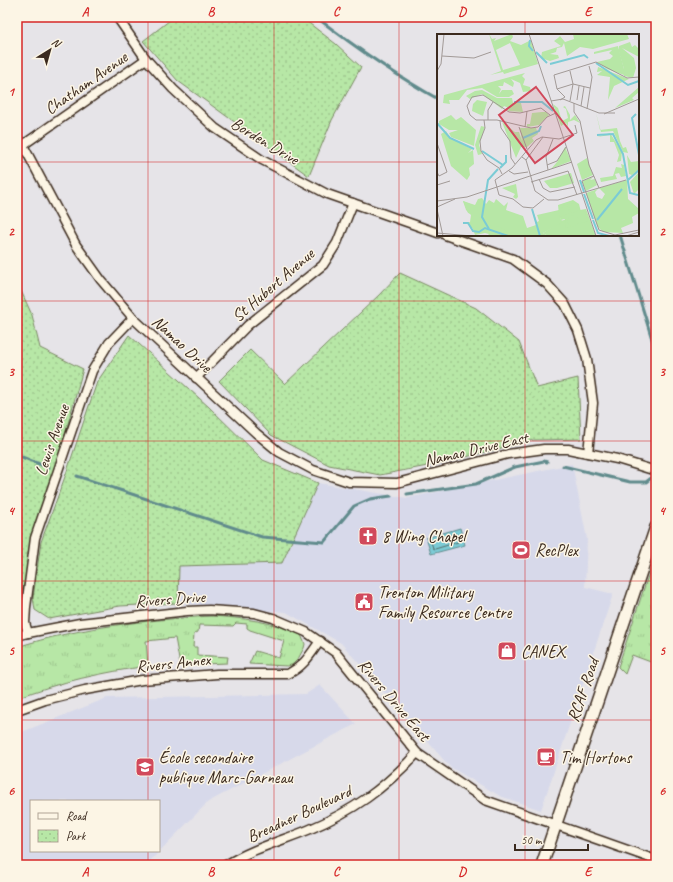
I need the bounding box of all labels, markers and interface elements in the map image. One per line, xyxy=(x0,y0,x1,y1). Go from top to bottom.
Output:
text: A xyxy=(82,4,90,20)
text: B xyxy=(208,4,216,20)
text: C xyxy=(333,4,341,20)
text: D xyxy=(458,4,467,20)
text: E xyxy=(585,4,594,20)
north arrow xyxy=(30,30,70,70)
text: N xyxy=(49,34,65,51)
inset map xyxy=(437,34,639,236)
street label: Chatham Avenue xyxy=(41,46,133,119)
text: 1 xyxy=(8,84,16,100)
text: 1 xyxy=(659,84,667,100)
street label: Borden Drive xyxy=(227,113,304,170)
text: 2 xyxy=(8,224,15,240)
text: 2 xyxy=(659,224,666,240)
street label: St Hubert Avenue xyxy=(228,243,320,326)
street label: Namao Drive xyxy=(148,311,217,378)
text: 3 xyxy=(8,364,15,380)
text: 3 xyxy=(659,364,666,380)
street label: Lewis Avenue xyxy=(30,400,74,478)
street label: Namao Drive East xyxy=(422,426,532,471)
text: 4 xyxy=(8,503,16,519)
text: 4 xyxy=(659,503,667,519)
church icon: 8 Wing Chapel xyxy=(357,525,379,547)
place label: 8 Wing Chapel xyxy=(382,526,468,547)
sports icon: RecPlex xyxy=(510,539,532,561)
place label: RecPlex xyxy=(535,540,579,561)
place label: Trenton Military Family Resource Centre xyxy=(378,582,513,623)
street label: Rivers Drive xyxy=(134,586,207,612)
public building icon: Trenton Military Family Resource Centre xyxy=(353,591,375,613)
shop icon: CANEX xyxy=(496,640,518,662)
place label: CANEX xyxy=(521,641,568,662)
text: 5 xyxy=(8,643,15,659)
text: 5 xyxy=(659,643,666,659)
street label: Rivers Annex xyxy=(135,649,212,677)
street label: RCAF Road xyxy=(562,653,604,725)
street label: Rivers Drive East xyxy=(353,654,436,747)
place label: École secondaire publique Marc-Garneau xyxy=(159,746,294,788)
cafe icon: Tim Hortons xyxy=(535,746,557,768)
place label: Tim Hortons xyxy=(560,747,633,768)
school or university icon: École secondaire publique Marc-Garneau xyxy=(134,756,156,778)
street label: Breadner Boulevard xyxy=(243,779,358,847)
text: 6 xyxy=(8,783,15,799)
text: 6 xyxy=(659,783,666,799)
legend xyxy=(30,800,160,852)
text: Road xyxy=(66,808,88,824)
scale bar xyxy=(515,826,588,852)
text: Park xyxy=(66,828,87,844)
text: 50 m xyxy=(521,832,543,848)
text: A xyxy=(82,864,90,880)
text: B xyxy=(208,864,216,880)
text: C xyxy=(333,864,341,880)
text: D xyxy=(458,864,467,880)
text: E xyxy=(585,864,594,880)

